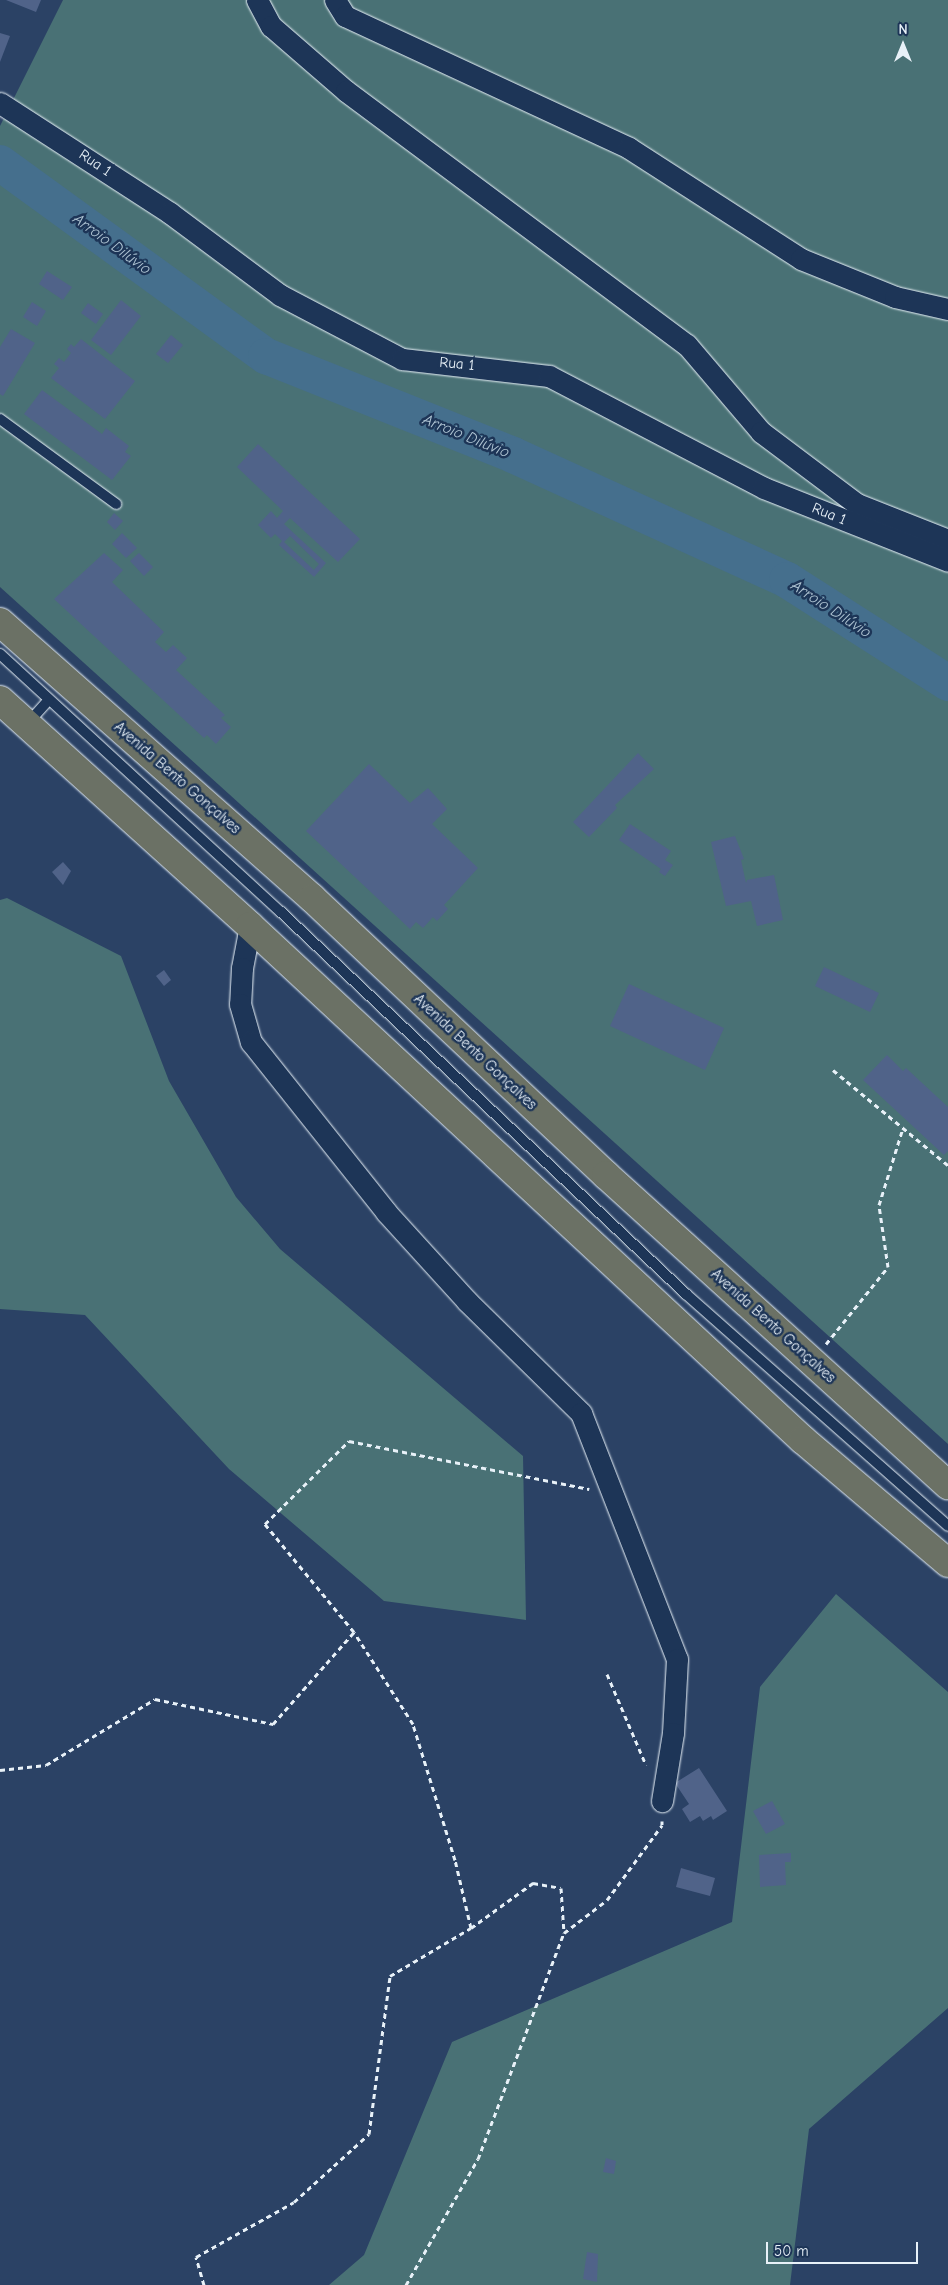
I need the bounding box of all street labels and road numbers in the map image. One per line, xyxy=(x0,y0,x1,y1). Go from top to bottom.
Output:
street label: Rua 1 xyxy=(75,146,115,180)
street label: Rua 1 xyxy=(439,353,475,375)
street label: Rua 1 xyxy=(809,499,849,529)
street label: Avenida Bento Gonçalves xyxy=(110,718,244,838)
street label: Avenida Bento Gonçalves xyxy=(410,990,540,1114)
street label: Avenida Bento Gonçalves xyxy=(707,1265,839,1387)

